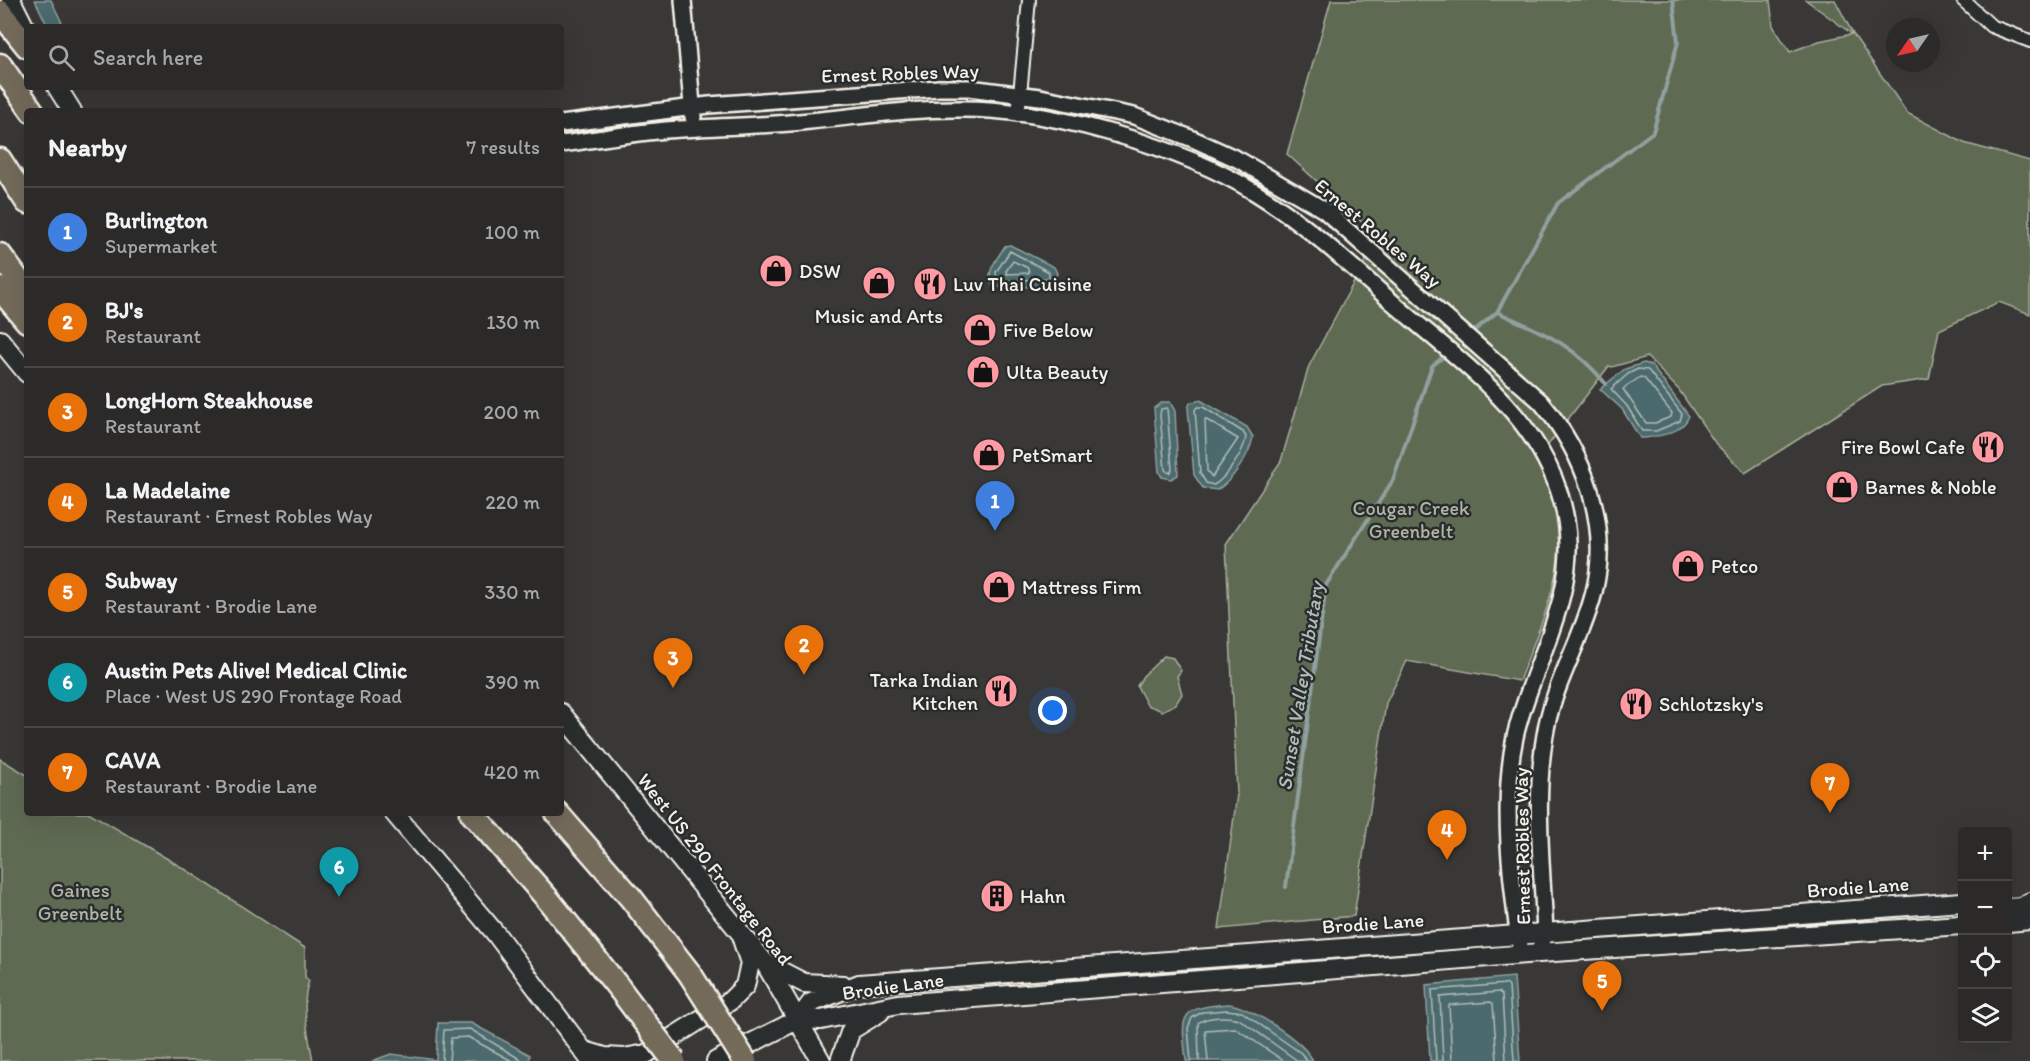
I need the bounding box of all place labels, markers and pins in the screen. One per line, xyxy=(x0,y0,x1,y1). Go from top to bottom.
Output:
shop icon: DSW xyxy=(758,253,794,289)
place label: DSW xyxy=(799,259,841,283)
shop icon: Music and Arts xyxy=(861,265,897,301)
restaurant icon: Luv Thai Cuisine xyxy=(912,266,948,302)
place label: Luv Thai Cuisine xyxy=(953,272,1092,296)
place label: Music and Arts xyxy=(815,304,943,328)
shop icon: Five Below xyxy=(962,312,998,348)
place label: Five Below xyxy=(1003,318,1093,342)
shop icon: Ulta Beauty xyxy=(965,354,1001,390)
place label: Ulta Beauty xyxy=(1006,360,1109,384)
restaurant icon: Fire Bowl Cafe xyxy=(1970,429,2006,465)
place label: Fire Bowl Cafe xyxy=(1841,435,1965,459)
shop icon: PetSmart xyxy=(971,437,1007,473)
place label: PetSmart xyxy=(1012,443,1093,467)
shop icon: Barnes & Noble xyxy=(1824,469,1860,505)
place label: Barnes & Noble xyxy=(1865,475,1997,499)
pin: 1 xyxy=(976,482,1014,531)
shop icon: Petco xyxy=(1670,548,1706,584)
place label: Petco xyxy=(1711,554,1758,578)
shop icon: Mattress Firm xyxy=(981,569,1017,605)
place label: Mattress Firm xyxy=(1022,575,1142,599)
pin: 2 xyxy=(784,626,824,675)
pin: 3 xyxy=(654,638,692,688)
place label: Tarka Indian Kitchen xyxy=(870,668,978,715)
restaurant icon: Tarka Indian Kitchen xyxy=(983,673,1019,709)
restaurant icon: Schlotzsky's xyxy=(1618,686,1654,722)
place label: Schlotzsky's xyxy=(1659,692,1764,716)
pin: 7 xyxy=(1810,764,1850,813)
pin: 4 xyxy=(1428,810,1466,860)
pin: 6 xyxy=(320,848,358,897)
building icon: Hahn xyxy=(979,878,1015,914)
place label: Hahn xyxy=(1020,884,1066,908)
pin: 5 xyxy=(1582,962,1622,1011)

